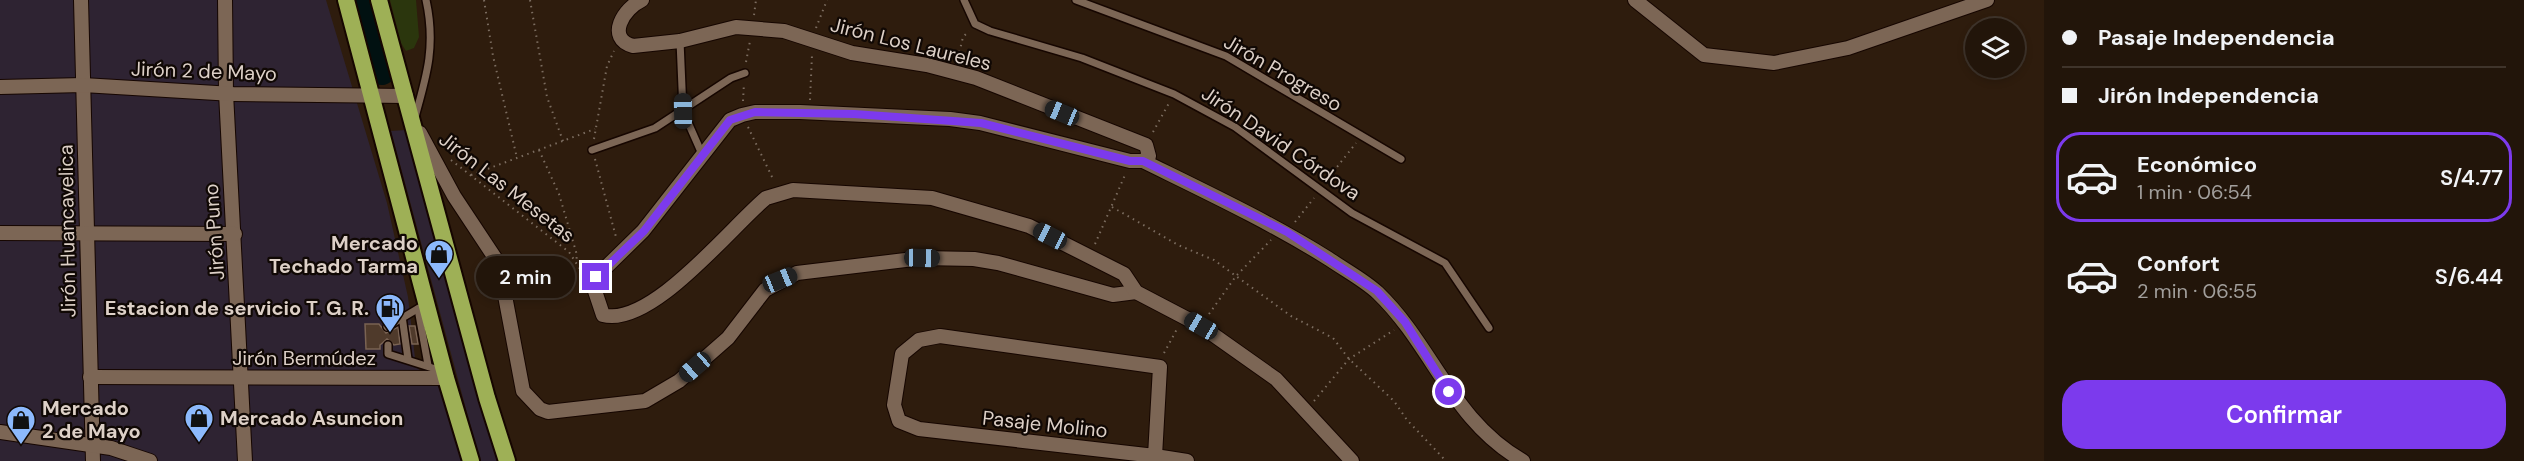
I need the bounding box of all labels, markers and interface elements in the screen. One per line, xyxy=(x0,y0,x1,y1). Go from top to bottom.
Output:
street label: Jirón Los Laureles xyxy=(828,11,994,77)
map controls xyxy=(1965,18,2025,78)
button: layers xyxy=(1965,18,2025,78)
text: Pasaje Independencia xyxy=(2098,23,2335,52)
street label: Jirón Progreso xyxy=(1219,29,1347,117)
street label: Jirón 2 de Mayo xyxy=(131,55,277,87)
street label: Jirón David Córdova xyxy=(1197,80,1365,206)
text: Jirón Independencia xyxy=(2098,81,2319,110)
car xyxy=(674,93,692,129)
car xyxy=(1042,98,1082,128)
street label: Jirón Las Mesetas xyxy=(434,126,580,248)
street label: Jirón Huancavelica xyxy=(52,144,82,318)
icon: car xyxy=(2065,150,2119,204)
text: Económico xyxy=(2137,150,2257,179)
text: S/4.77 xyxy=(2440,163,2503,192)
text: 1 min · 06:54 xyxy=(2137,179,2252,205)
street label: Jirón Puno xyxy=(198,183,230,281)
car xyxy=(1030,220,1070,252)
place label: Mercado Techado Tarma xyxy=(269,230,418,279)
shop icon: Mercado Techado Tarma xyxy=(423,238,455,280)
car xyxy=(904,249,940,267)
icon: car xyxy=(2065,249,2119,303)
text: Confort xyxy=(2137,249,2220,278)
callout: 2 min xyxy=(476,256,575,298)
text: S/6.44 xyxy=(2435,262,2503,291)
route end xyxy=(582,263,609,290)
text: 2 min xyxy=(499,264,552,290)
car xyxy=(760,265,800,295)
text: 2 min · 06:55 xyxy=(2137,278,2257,304)
fuel station icon: Estacion de servicio T. G. R. xyxy=(374,292,406,334)
place label: Estacion de servicio T. G. R. xyxy=(105,295,369,321)
car xyxy=(1181,309,1221,343)
street label: Jirón Bermúdez xyxy=(232,345,376,371)
car xyxy=(676,348,714,386)
route start xyxy=(1435,378,1462,405)
button: Confirmar xyxy=(2062,380,2506,449)
place label: Mercado 2 de Mayo xyxy=(42,395,141,444)
shop icon: Mercado Asuncion xyxy=(183,402,215,444)
shop icon: Mercado 2 de Mayo xyxy=(5,404,37,446)
street label: Pasaje Molino xyxy=(981,404,1109,444)
place label: Mercado Asuncion xyxy=(220,405,403,431)

